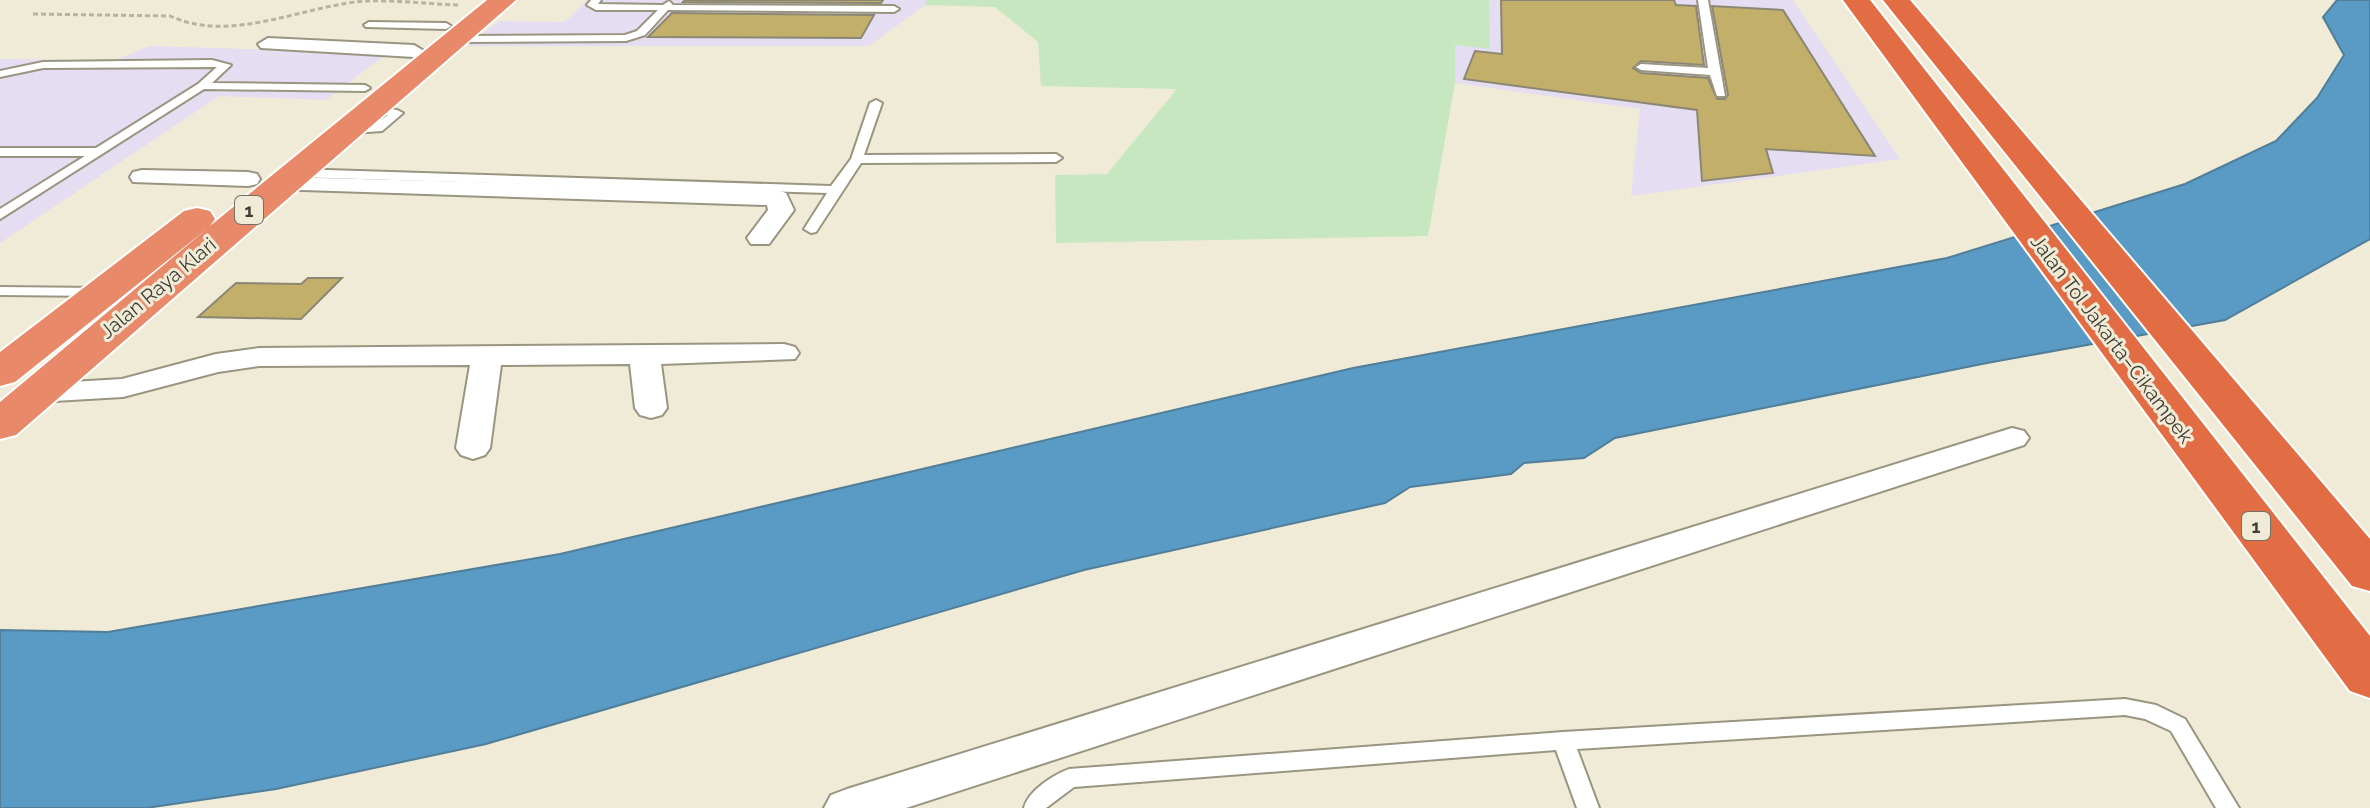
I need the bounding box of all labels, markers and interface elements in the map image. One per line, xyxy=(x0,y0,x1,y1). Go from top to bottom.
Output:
road number: 1 xyxy=(235,196,263,224)
street label: Jalan Tol Jakarta–Cikampek xyxy=(2026,230,2198,448)
street label: Jalan Raya Klari xyxy=(95,232,221,344)
road number: 1 xyxy=(2242,512,2270,540)

